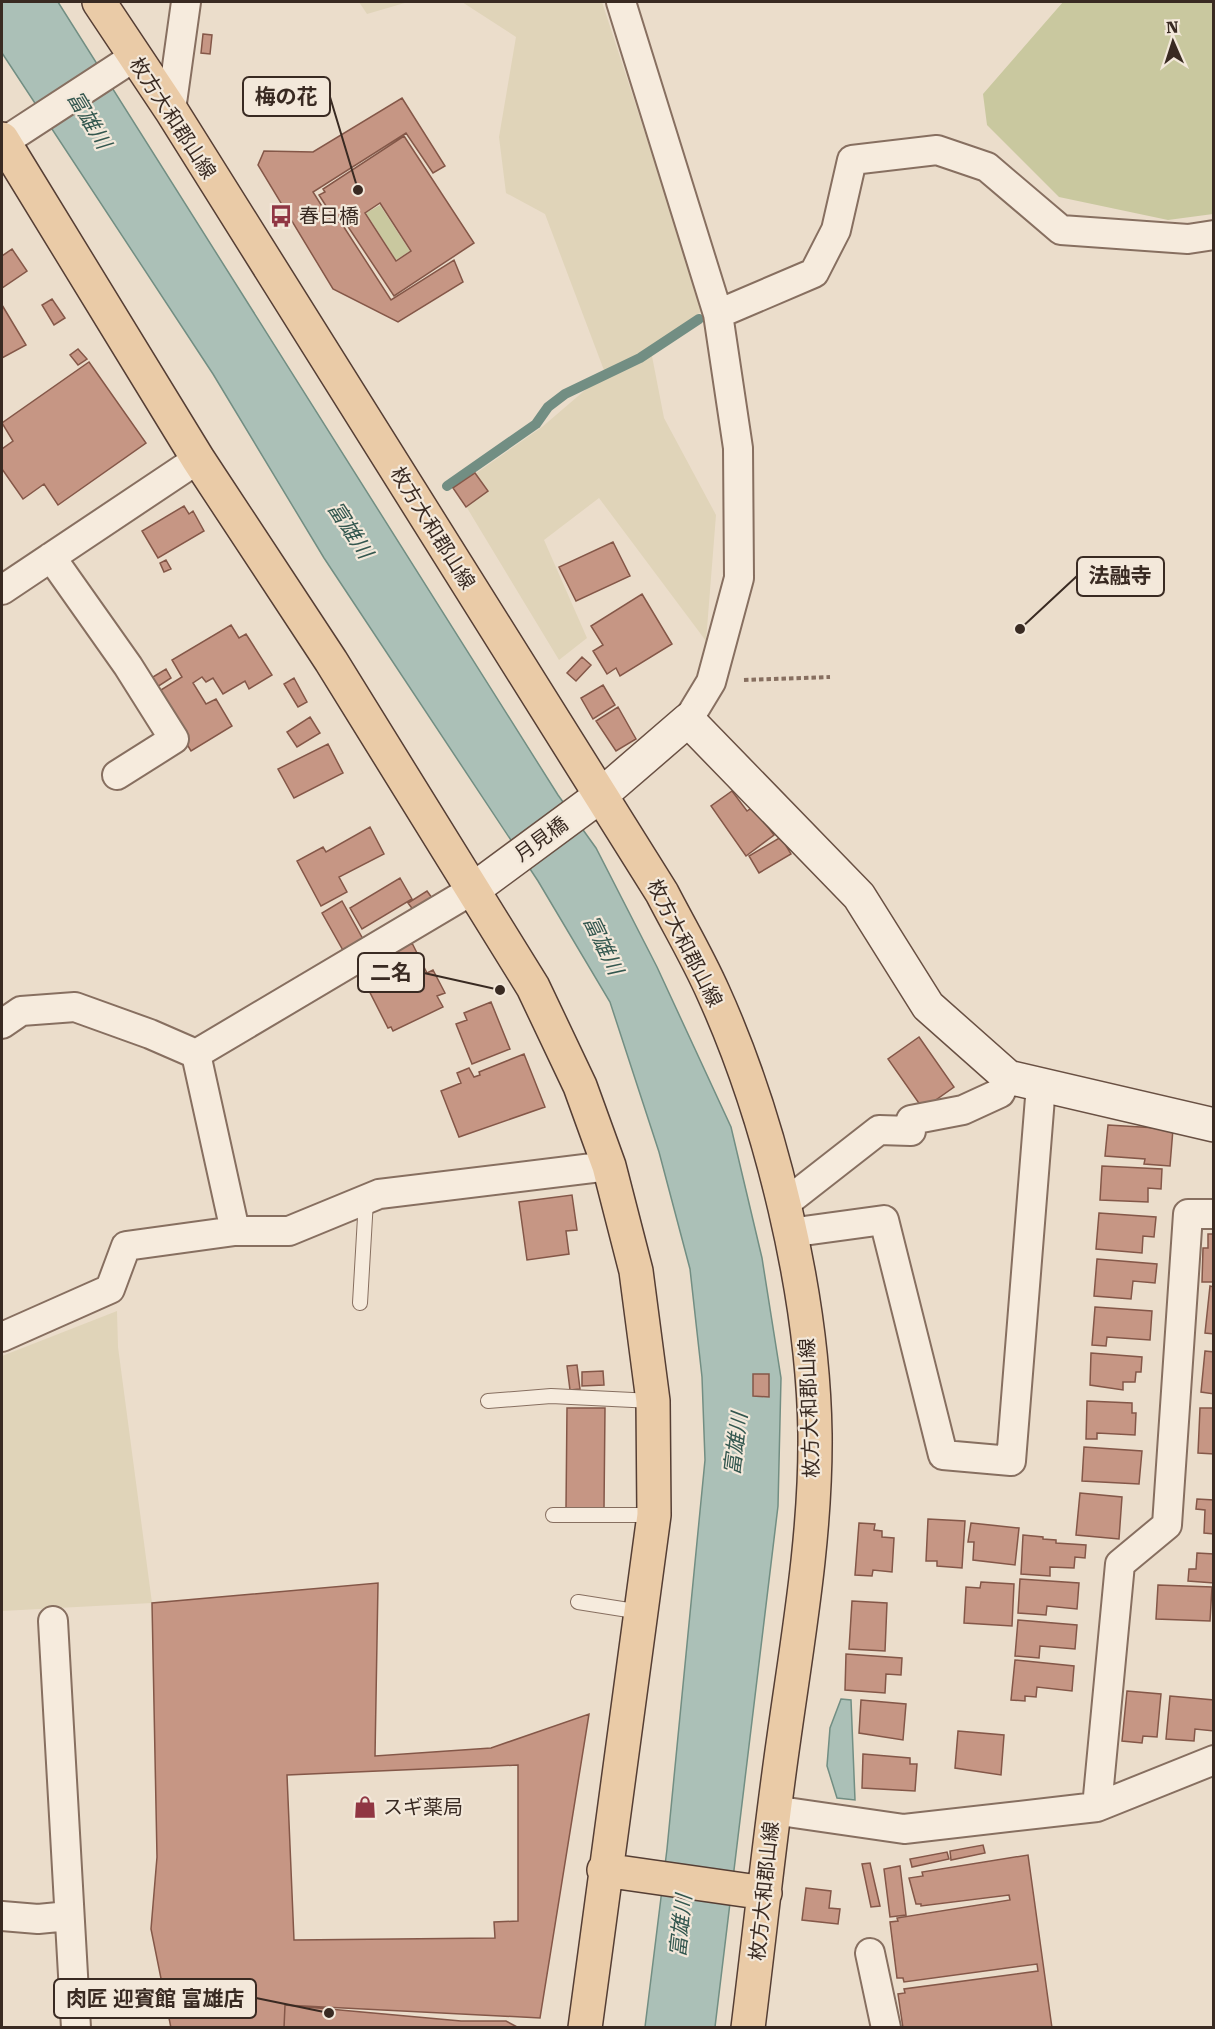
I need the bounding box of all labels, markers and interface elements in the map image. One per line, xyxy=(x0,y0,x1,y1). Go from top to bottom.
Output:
north arrow xyxy=(1143,12,1203,72)
text: N xyxy=(1166,18,1179,37)
street label: 枚方大和郡山線 xyxy=(125,53,221,183)
callout: 梅の花 xyxy=(243,77,330,116)
text: 梅の花 xyxy=(255,85,318,109)
water label: 富雄川 xyxy=(62,87,117,155)
bus stop icon: 春日橋 xyxy=(268,203,294,229)
place label: 春日橋 xyxy=(299,204,359,228)
street label: 枚方大和郡山線 xyxy=(386,462,480,594)
water label: 富雄川 xyxy=(323,497,378,565)
callout: 法融寺 xyxy=(1077,557,1164,596)
text: 法融寺 xyxy=(1089,564,1152,588)
street label: 月見橋 xyxy=(510,812,572,866)
street label: 枚方大和郡山線 xyxy=(643,875,727,1011)
water label: 富雄川 xyxy=(578,911,628,980)
callout: 二名 xyxy=(358,953,424,992)
text: 二名 xyxy=(370,961,412,985)
street label: 枚方大和郡山線 xyxy=(795,1338,823,1478)
water label: 富雄川 xyxy=(720,1409,752,1477)
shop icon: スギ薬局 xyxy=(352,1794,378,1820)
place label: スギ薬局 xyxy=(383,1795,463,1819)
street label: 枚方大和郡山線 xyxy=(745,1820,783,1962)
water label: 富雄川 xyxy=(666,1891,696,1959)
callout: 肉匠 迎賓館 富雄店 xyxy=(54,1979,256,2018)
text: 肉匠 迎賓館 富雄店 xyxy=(66,1987,244,2011)

